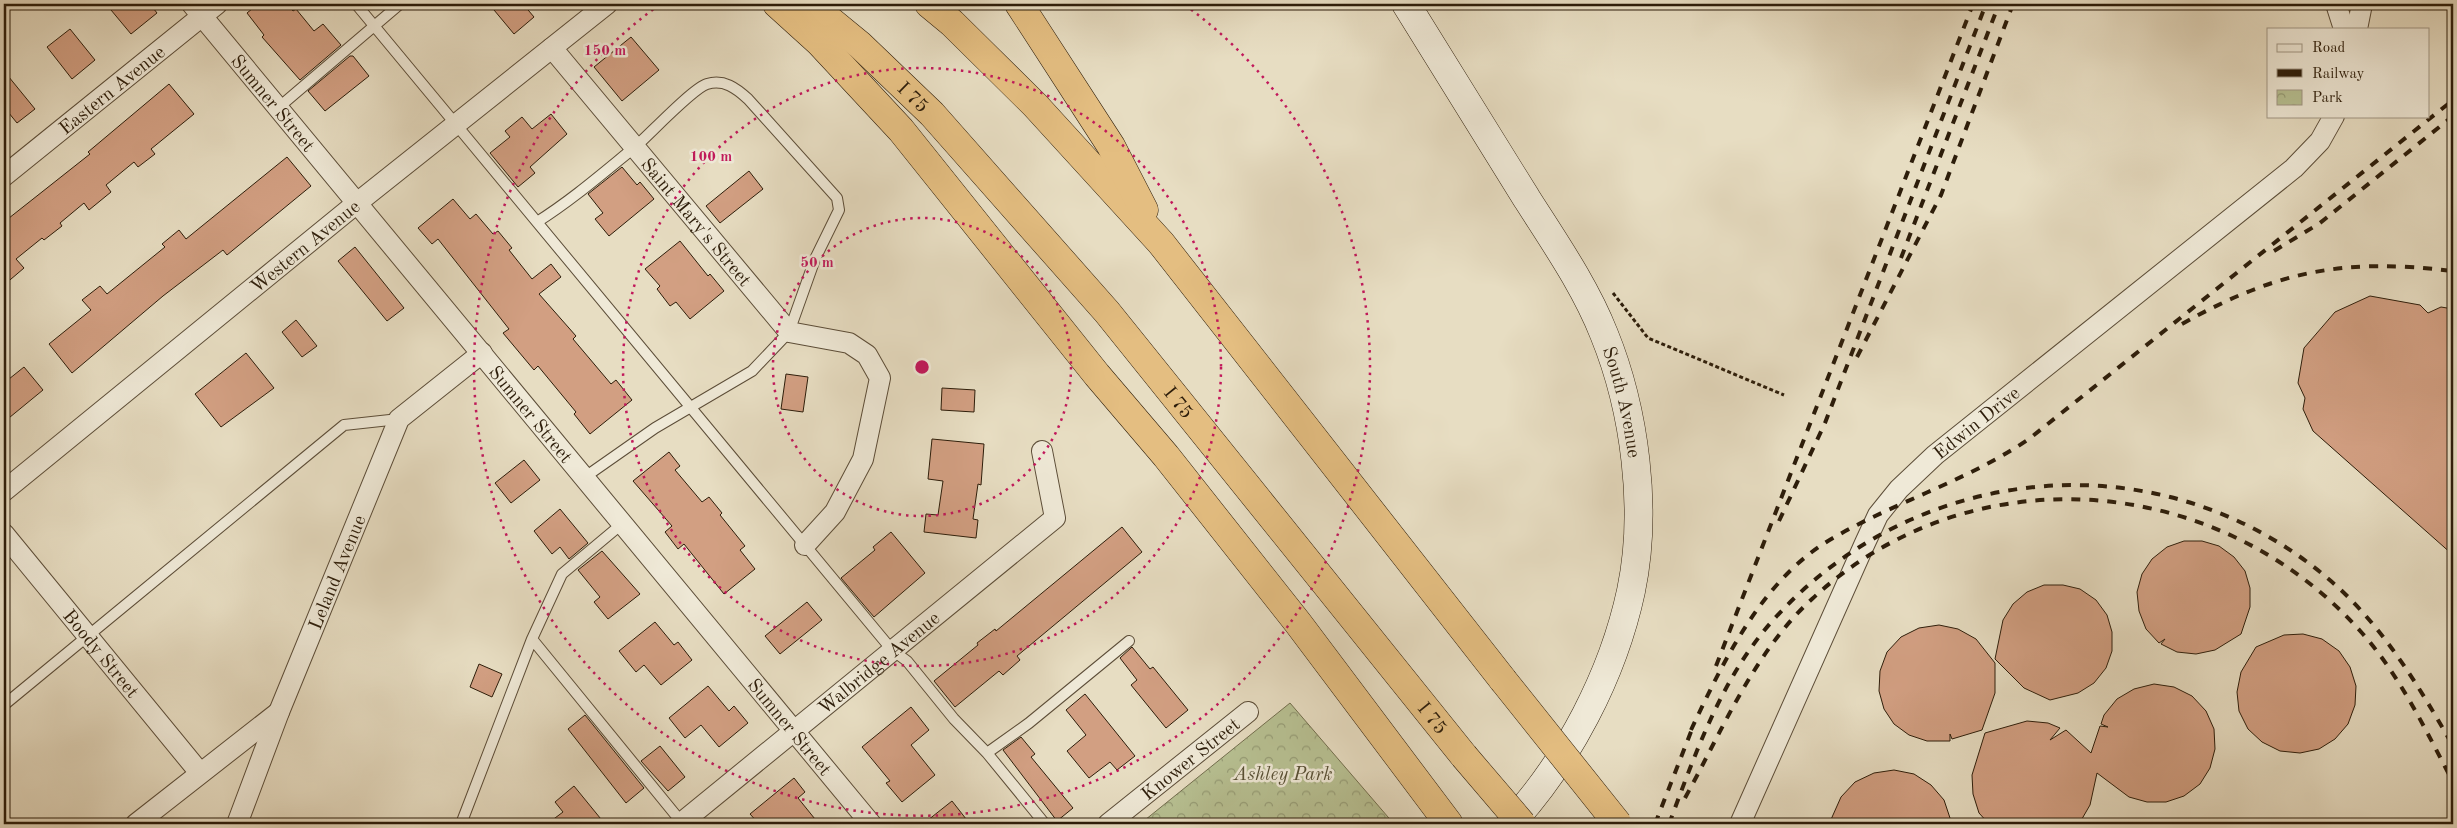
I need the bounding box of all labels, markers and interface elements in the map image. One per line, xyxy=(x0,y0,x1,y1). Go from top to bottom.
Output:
legend xyxy=(2267,28,2430,118)
text: Road xyxy=(2312,41,2346,56)
street label: Eastern Avenue xyxy=(56,43,169,139)
text: 150 m xyxy=(584,44,626,59)
street label: Sumner Street xyxy=(226,52,317,156)
text: Railway xyxy=(2312,67,2365,82)
street label: I 75 xyxy=(893,79,931,117)
text: Park xyxy=(2312,91,2343,106)
text: 100 m xyxy=(690,150,732,165)
street label: Saint Mary's Street xyxy=(636,155,754,291)
street label: Western Avenue xyxy=(248,198,364,298)
text: 50 m xyxy=(800,256,834,271)
street label: South Avenue xyxy=(1598,344,1642,459)
centre of rings xyxy=(913,358,931,376)
street label: Sumner Street xyxy=(484,363,575,467)
street label: I 75 xyxy=(1159,384,1196,423)
street label: Edwin Drive xyxy=(1931,384,2024,464)
street label: Leland Avenue xyxy=(307,513,371,633)
street label: Boody Street xyxy=(58,607,141,702)
street label: Walbridge Avenue xyxy=(816,609,944,719)
street label: Sumner Street xyxy=(743,676,834,780)
street label: I 75 xyxy=(1413,700,1449,739)
street label: Knower Street xyxy=(1139,715,1244,805)
park label: Ashley Park xyxy=(1232,766,1333,785)

